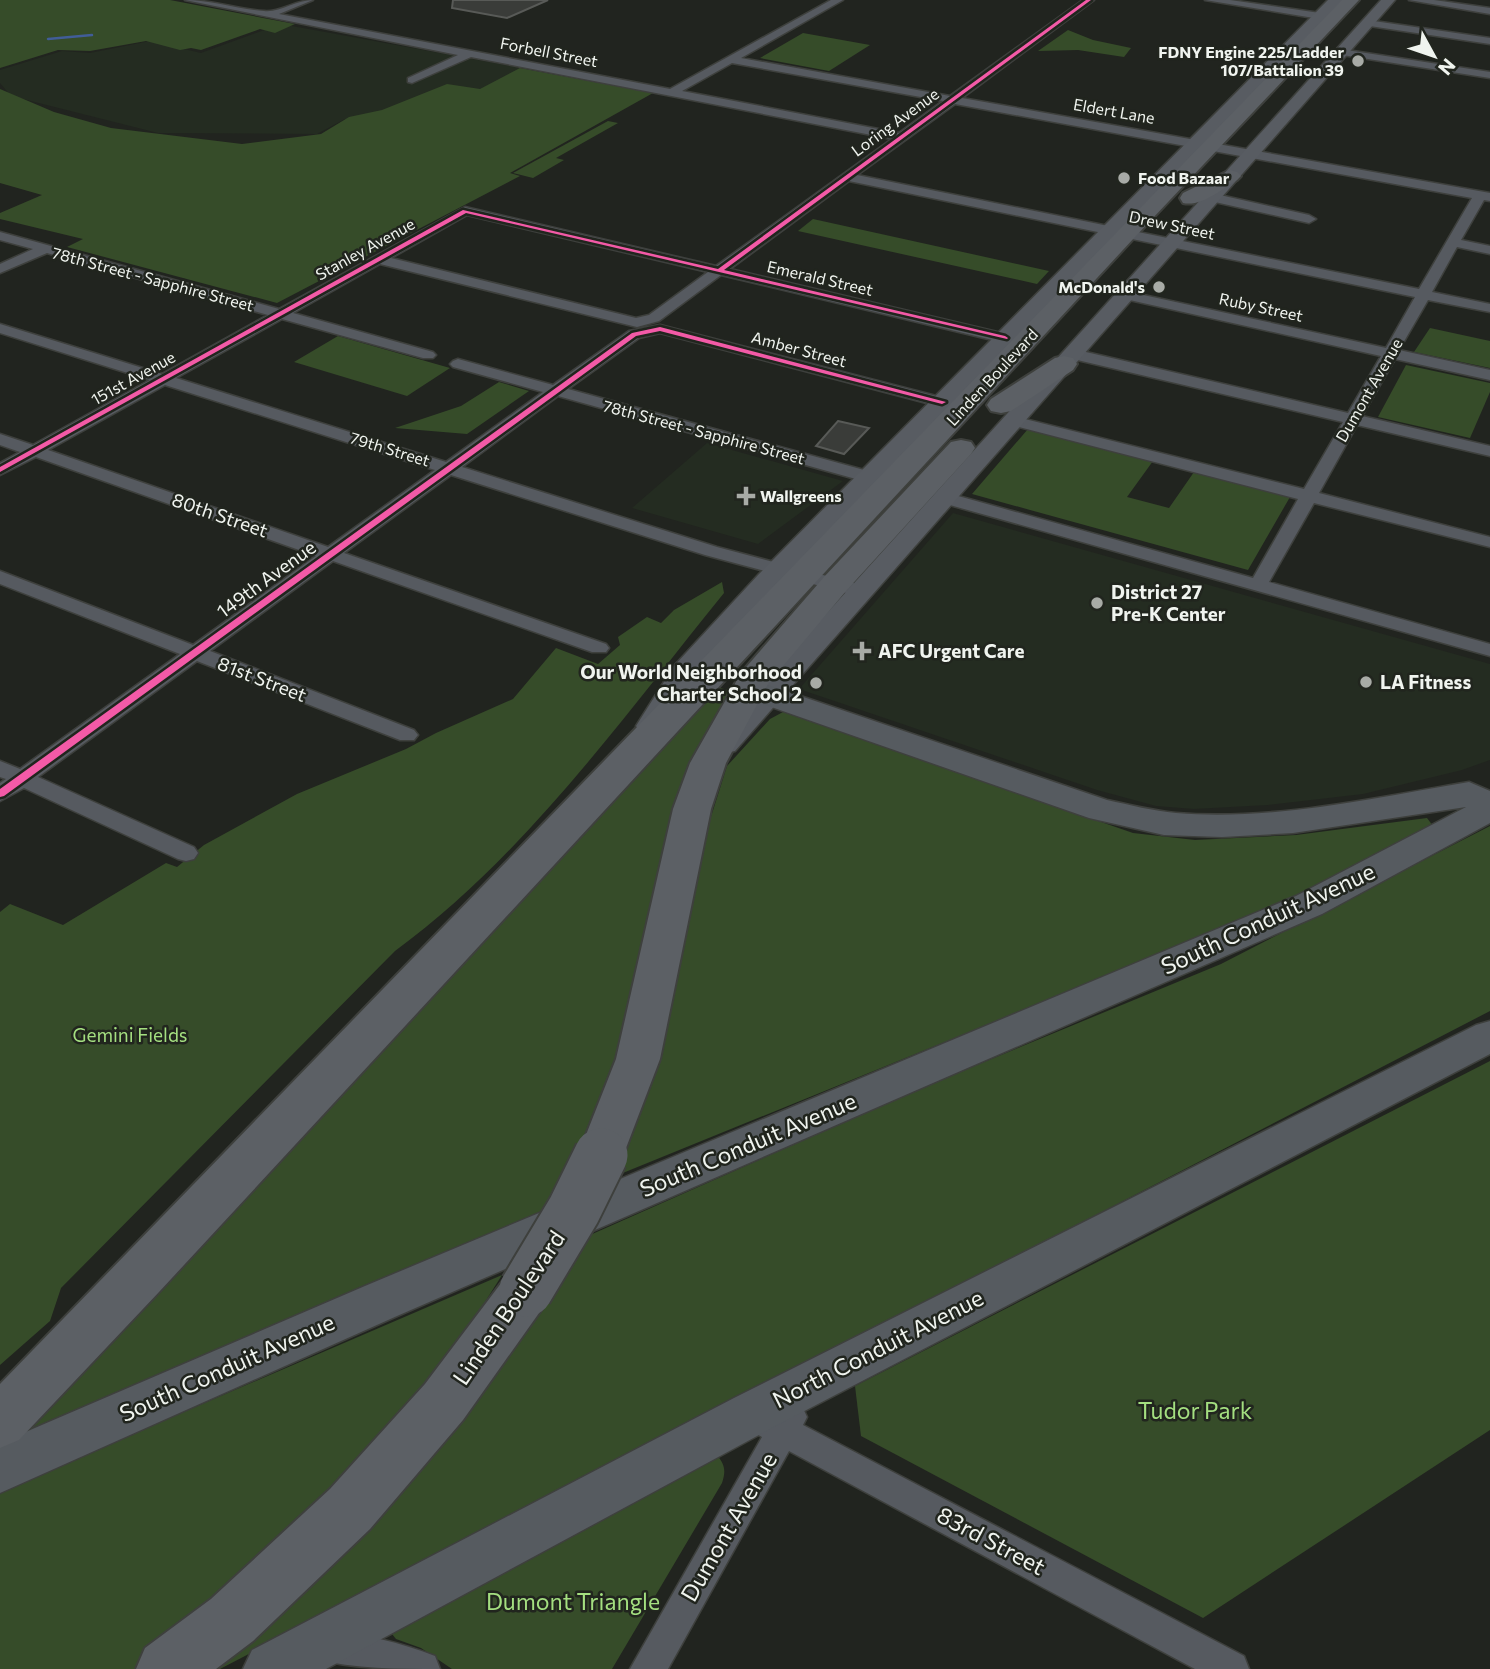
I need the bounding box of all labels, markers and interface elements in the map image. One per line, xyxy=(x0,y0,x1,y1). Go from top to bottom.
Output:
north arrow xyxy=(1399,21,1469,91)
street label: Forbell Street xyxy=(499,33,600,70)
place label: FDNY Engine 225/Ladder 107/Battalion 39 xyxy=(1158,42,1344,79)
marker: FDNY Engine 225/Ladder 107/Battalion 39 xyxy=(1350,53,1366,69)
text: N xyxy=(1434,54,1461,80)
street label: Loring Avenue xyxy=(847,84,942,160)
street label: Eldert Lane xyxy=(1072,94,1156,127)
place label: Food Bazaar xyxy=(1138,168,1230,187)
marker: Food Bazaar xyxy=(1116,170,1132,186)
street label: Drew Street xyxy=(1127,206,1217,243)
street label: Stanley Avenue xyxy=(312,214,418,284)
street label: 78th Street - Sapphire Street xyxy=(50,242,256,315)
street label: Emerald Street xyxy=(765,256,875,299)
place label: McDonald's xyxy=(1058,277,1145,296)
marker: McDonald's xyxy=(1151,279,1167,295)
street label: Ruby Street xyxy=(1217,288,1305,325)
street label: Linden Boulevard xyxy=(942,324,1041,429)
street label: Amber Street xyxy=(750,327,849,370)
street label: Dumont Avenue xyxy=(1331,335,1406,445)
street label: 151st Avenue xyxy=(87,347,178,408)
street label: 78th Street - Sapphire Street xyxy=(601,395,807,468)
street label: 79th Street xyxy=(348,427,433,470)
place label: Wallgreens xyxy=(760,486,842,505)
street label: 80th Street xyxy=(169,487,271,542)
marker: Wallgreens xyxy=(738,488,754,504)
street label: 149th Avenue xyxy=(212,535,320,622)
place label: District 27 Pre-K Center xyxy=(1111,580,1226,625)
marker: District 27 Pre-K Center xyxy=(1089,595,1105,611)
place label: AFC Urgent Care xyxy=(878,639,1024,662)
marker: AFC Urgent Care xyxy=(852,641,872,661)
street label: 81st Street xyxy=(214,651,310,706)
place label: Our World Neighborhood Charter School 2 xyxy=(580,660,802,705)
place label: LA Fitness xyxy=(1380,670,1471,693)
marker: LA Fitness xyxy=(1358,674,1374,690)
marker: Our World Neighborhood Charter School 2 xyxy=(808,675,824,691)
street label: South Conduit Avenue xyxy=(1156,856,1379,980)
park label: Gemini Fields xyxy=(72,1023,188,1046)
street label: South Conduit Avenue xyxy=(635,1086,860,1202)
street label: Linden Boulevard xyxy=(446,1225,570,1390)
street label: North Conduit Avenue xyxy=(768,1283,987,1413)
street label: South Conduit Avenue xyxy=(115,1307,338,1427)
park label: Tudor Park xyxy=(1138,1396,1253,1424)
street label: Dumont Avenue xyxy=(674,1447,782,1606)
street label: 83rd Street xyxy=(933,1500,1050,1580)
park label: Dumont Triangle xyxy=(486,1587,660,1615)

